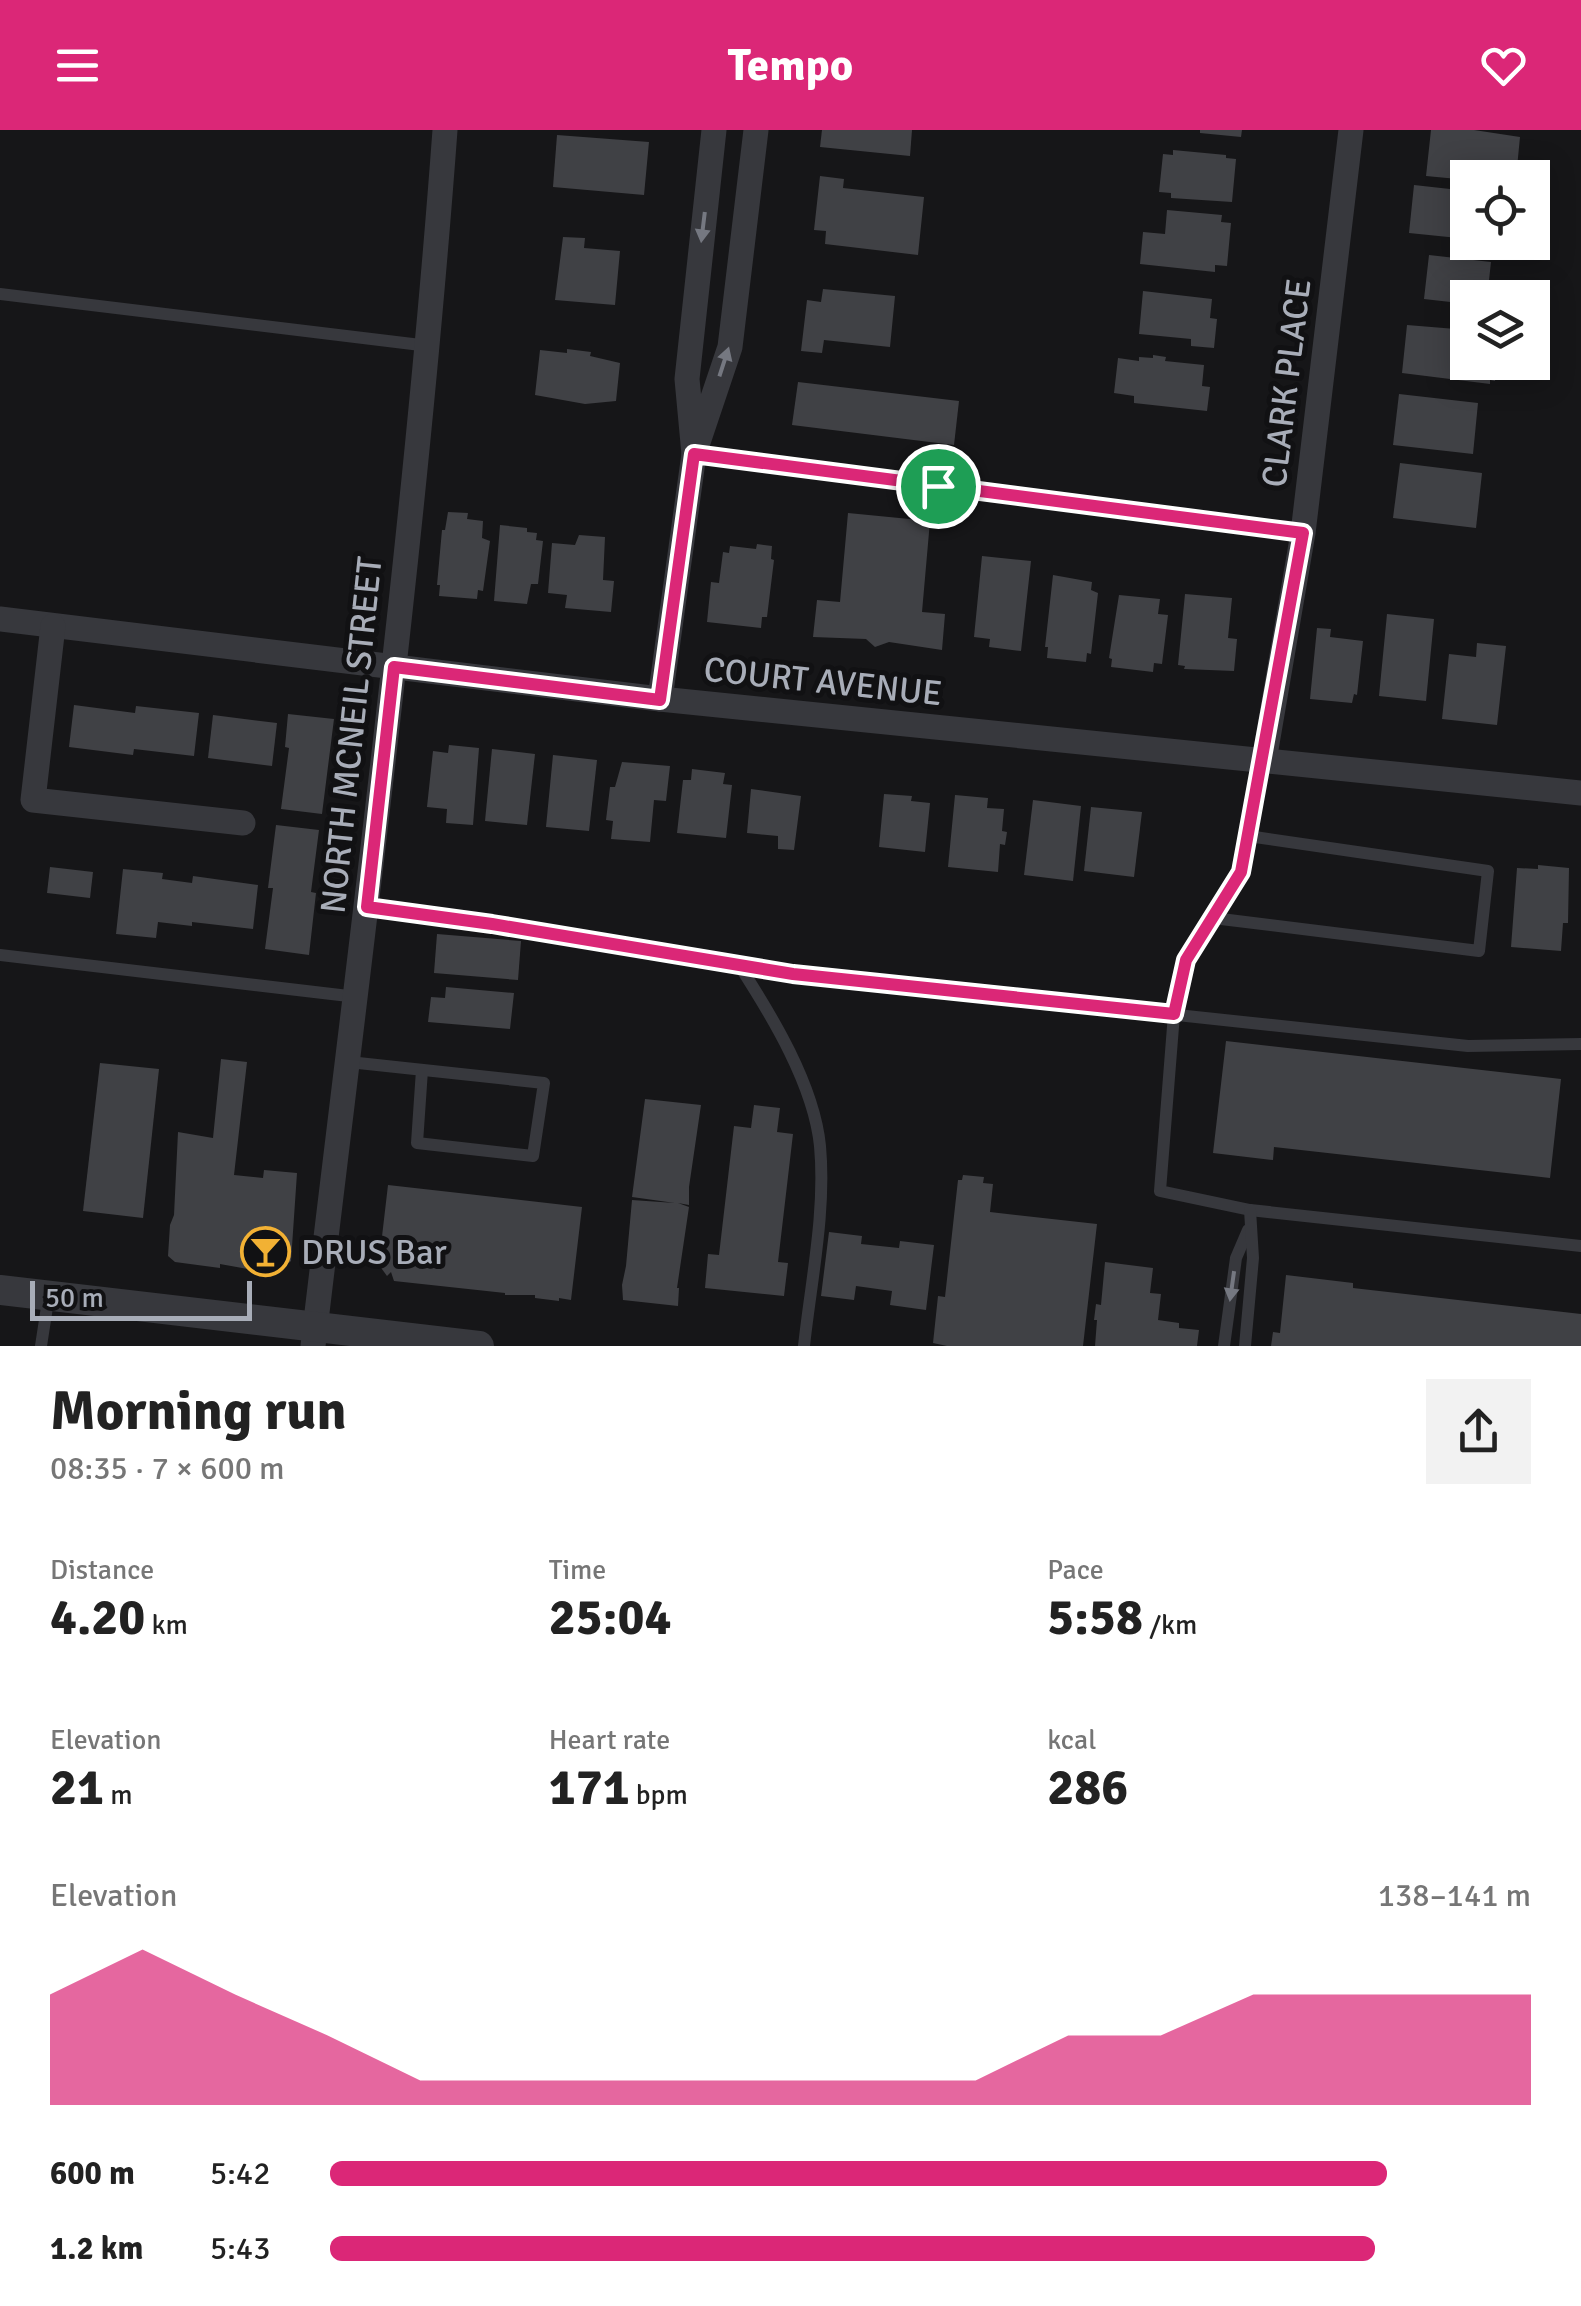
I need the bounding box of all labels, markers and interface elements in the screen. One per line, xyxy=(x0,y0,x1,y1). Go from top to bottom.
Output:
icon: menu xyxy=(50,38,105,93)
text: Tempo xyxy=(728,38,853,93)
icon: heart xyxy=(1476,38,1531,93)
map controls xyxy=(1450,160,1550,380)
button: locate xyxy=(1450,160,1550,260)
one-way arrow xyxy=(695,211,711,243)
street label: CLARK PLACE xyxy=(1252,276,1321,490)
button: layers xyxy=(1450,280,1550,380)
one-way arrow xyxy=(718,347,733,377)
pin xyxy=(896,444,981,529)
icon: arrive xyxy=(911,459,966,514)
street label: NORTH MCNEIL STREET xyxy=(311,555,392,916)
street label: COURT AVENUE xyxy=(702,648,944,715)
bar icon: DRUS Bar xyxy=(240,1226,292,1278)
place label: DRUS Bar xyxy=(301,1231,447,1274)
one-way arrow xyxy=(1224,1270,1240,1302)
scale bar xyxy=(30,1276,252,1320)
text: 50 m xyxy=(45,1281,104,1315)
text: Morning run xyxy=(50,1377,347,1445)
button: share xyxy=(1426,1379,1531,1484)
text: 08:35 · 7 × 600 m xyxy=(50,1449,285,1488)
text: Distance xyxy=(50,1553,154,1587)
text: Time xyxy=(549,1553,606,1587)
text: Pace xyxy=(1047,1553,1104,1587)
text: 4.20 xyxy=(50,1587,145,1649)
text: 25:04 xyxy=(549,1587,671,1649)
text: 5:58 xyxy=(1047,1587,1143,1649)
text: km xyxy=(145,1608,188,1642)
text: /km xyxy=(1143,1608,1197,1642)
text: Elevation xyxy=(50,1723,162,1757)
text: Heart rate xyxy=(549,1723,670,1757)
text: kcal xyxy=(1047,1723,1096,1757)
text: 21 xyxy=(50,1757,104,1819)
text: 171 xyxy=(549,1757,630,1819)
text: 286 xyxy=(1047,1757,1128,1819)
text: m xyxy=(104,1778,133,1812)
text: bpm xyxy=(630,1778,688,1812)
text: Elevation xyxy=(50,1876,177,1915)
text: 138–141 m xyxy=(1378,1876,1531,1915)
text: 600 m xyxy=(50,2154,135,2193)
text: 5:42 xyxy=(210,2154,270,2193)
text: 1.2 km xyxy=(50,2229,143,2268)
text: 5:43 xyxy=(210,2229,270,2268)

